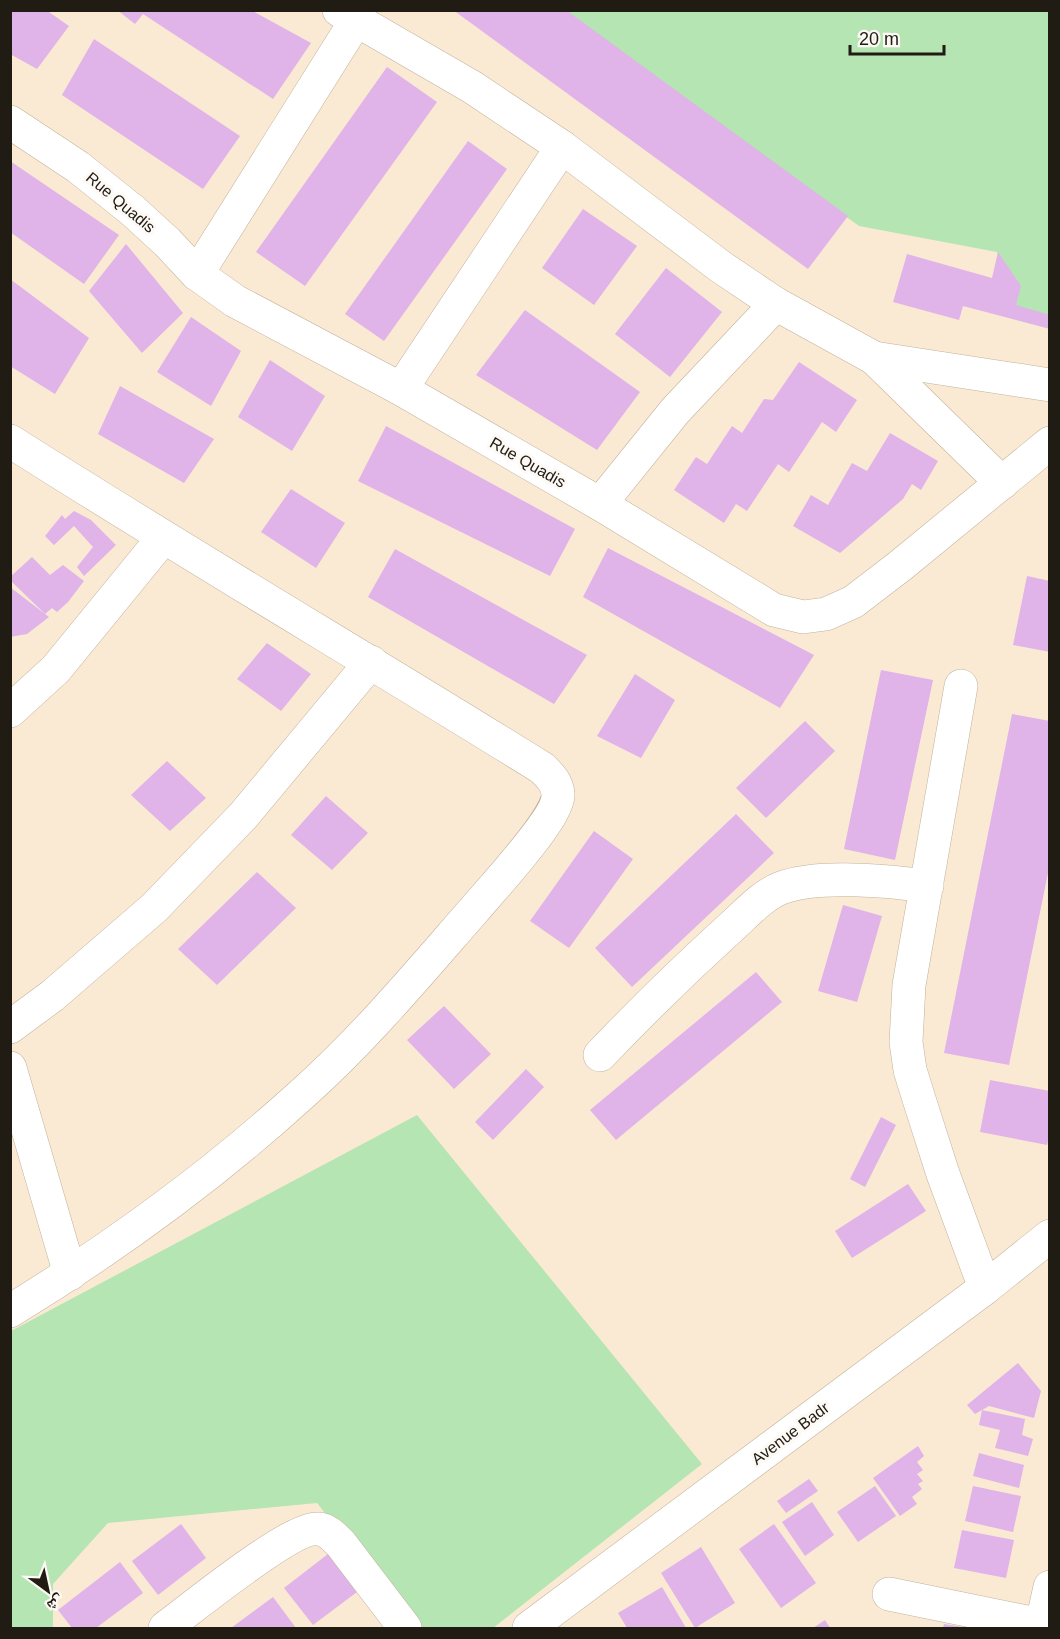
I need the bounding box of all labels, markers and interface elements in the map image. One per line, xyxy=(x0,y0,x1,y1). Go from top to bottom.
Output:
scale bar xyxy=(850,18,944,56)
text: 20 m xyxy=(859,29,899,49)
street label: Rue Quadis xyxy=(83,169,159,236)
street label: Rue Quadis xyxy=(487,434,569,491)
street label: Avenue Badr xyxy=(748,1398,833,1468)
north arrow xyxy=(18,1561,78,1621)
text: ش xyxy=(44,1591,68,1615)

